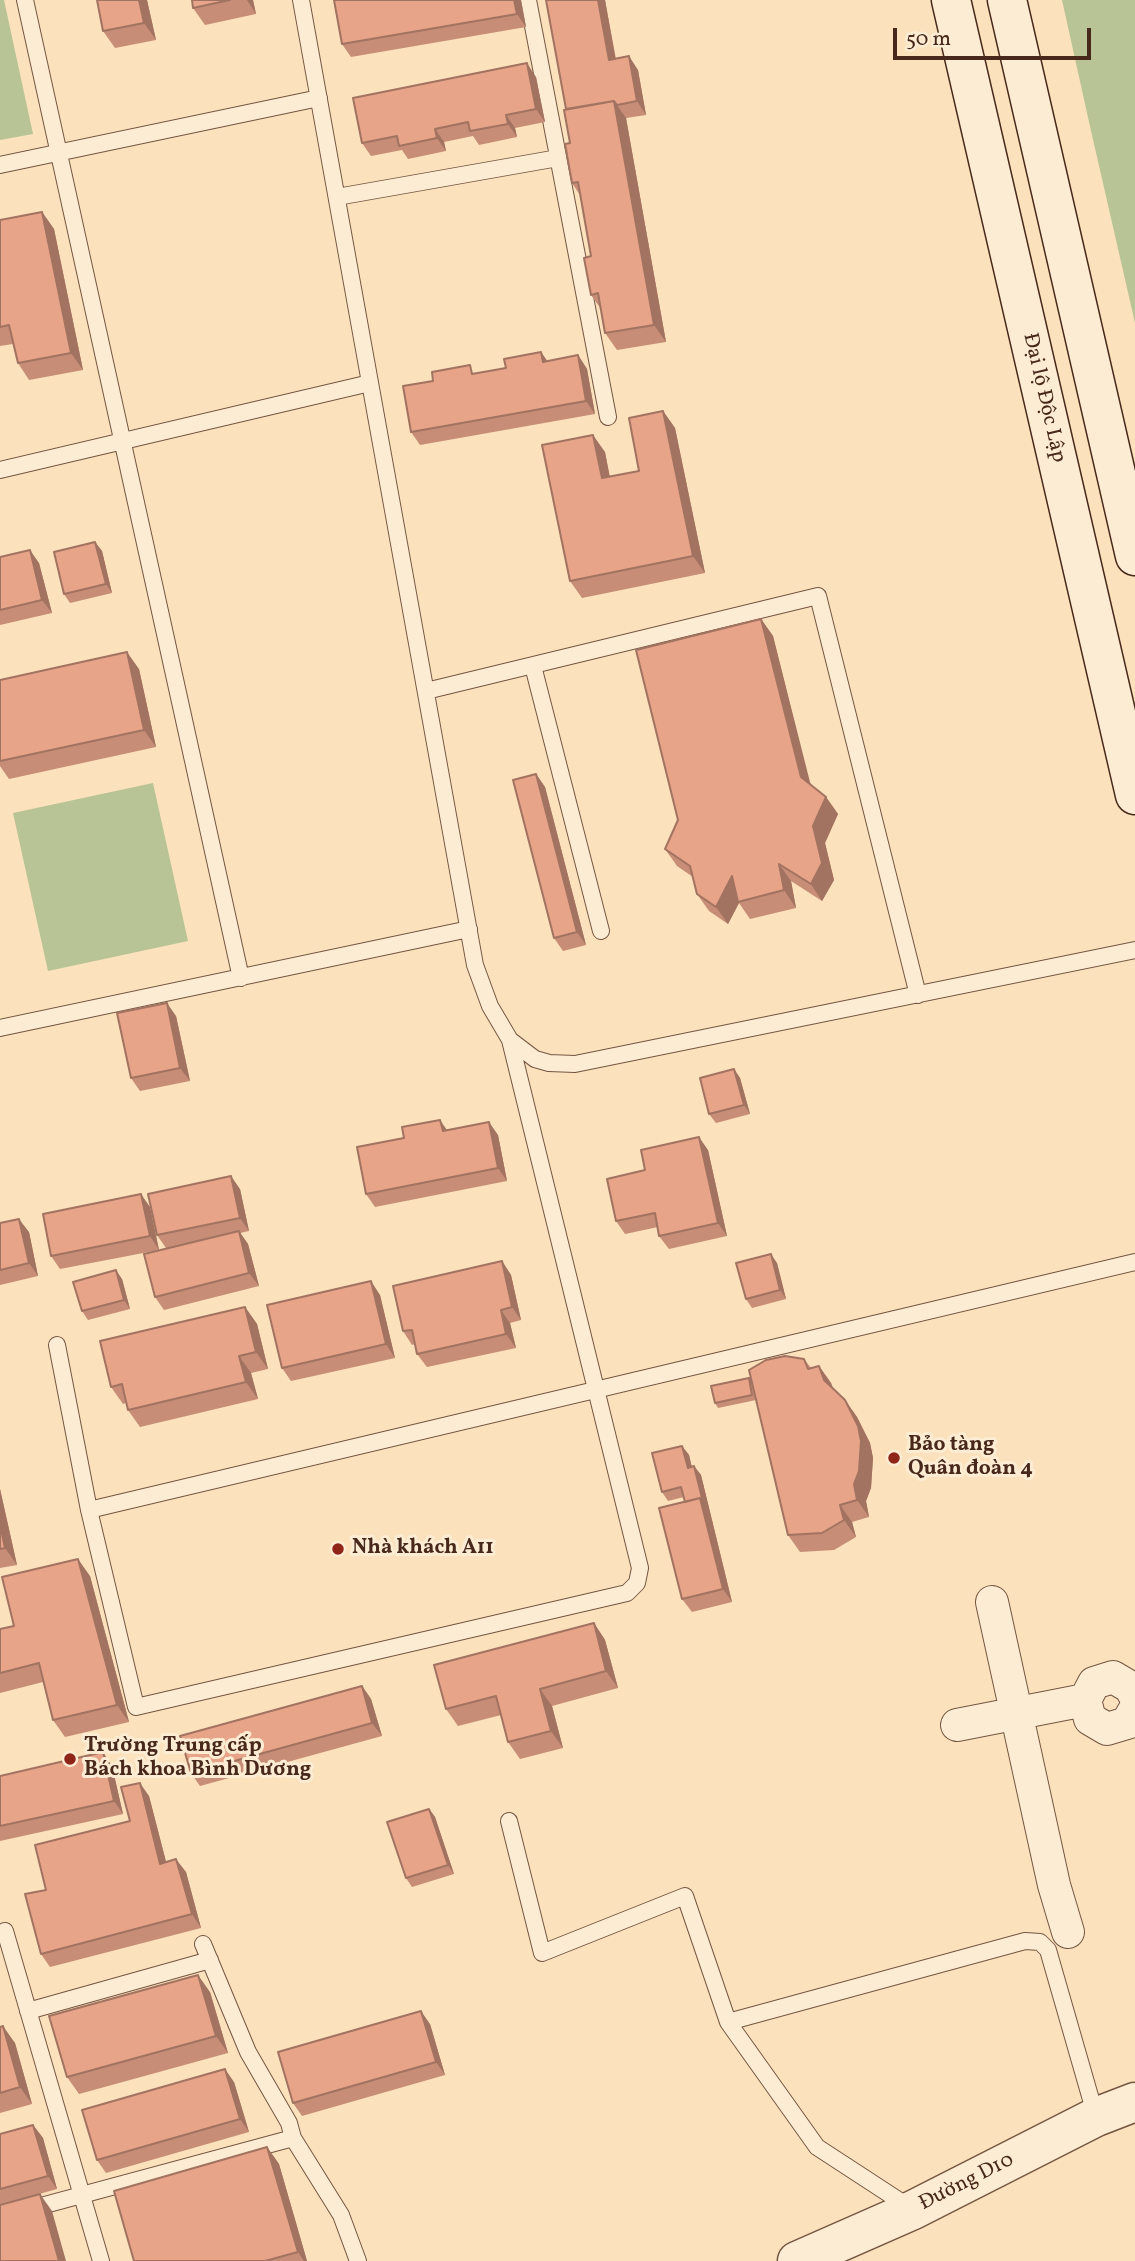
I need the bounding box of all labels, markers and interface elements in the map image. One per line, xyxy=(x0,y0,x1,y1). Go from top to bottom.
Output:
scale bar xyxy=(897,14,1095,58)
text: 50 m xyxy=(906,25,951,54)
street label: Đại lộ Độc Lập xyxy=(1016,331,1070,465)
place label: Bảo tàng Quân đoàn 4 xyxy=(908,1433,1033,1483)
marker: Bảo tàng Quân đoàn 4 xyxy=(886,1450,902,1466)
place label: Nhà khách A11 xyxy=(352,1536,494,1562)
marker: Nhà khách A11 xyxy=(330,1541,346,1557)
place label: Trường Trung cấp Bách khoa Bình Dương xyxy=(84,1734,311,1784)
marker: Trường Trung cấp Bách khoa Bình Dương xyxy=(62,1751,78,1767)
street label: Đường D10 xyxy=(915,2148,1019,2218)

